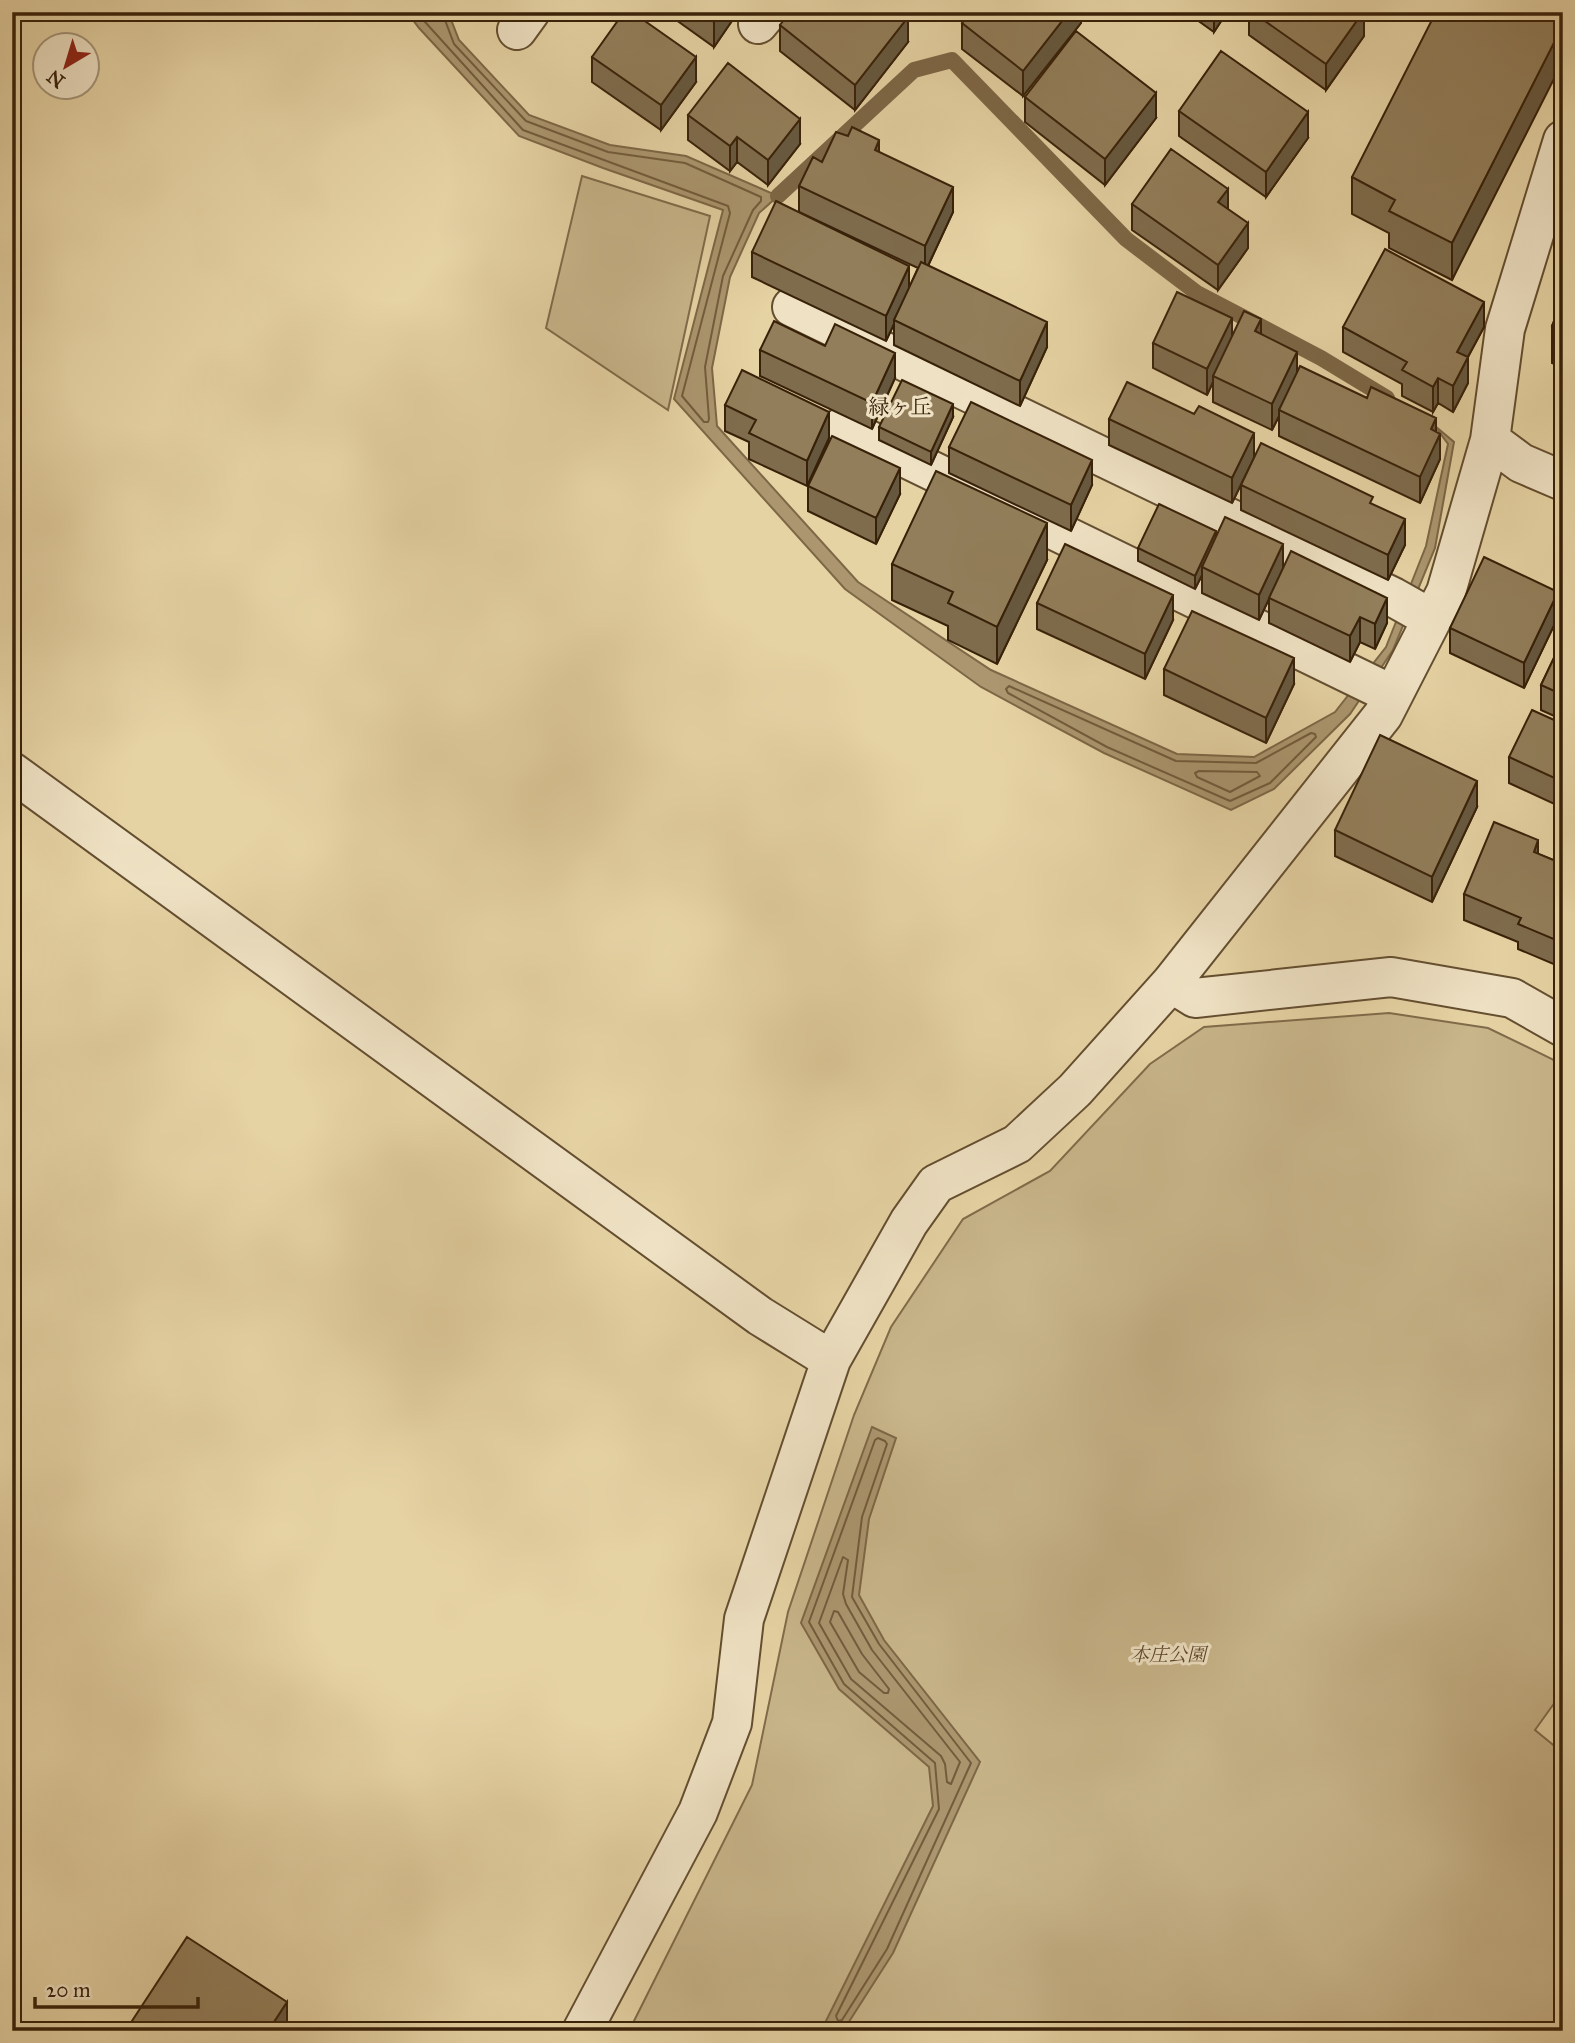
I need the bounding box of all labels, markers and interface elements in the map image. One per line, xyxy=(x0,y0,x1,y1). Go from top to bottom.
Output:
north arrow xyxy=(32,32,102,102)
text: N xyxy=(42,65,69,93)
district label: 緑ヶ丘 xyxy=(869,394,932,420)
park label: 本庄公園 xyxy=(1130,1643,1209,1666)
scale bar xyxy=(35,1966,198,2010)
text: 20 m xyxy=(46,1977,91,2003)

